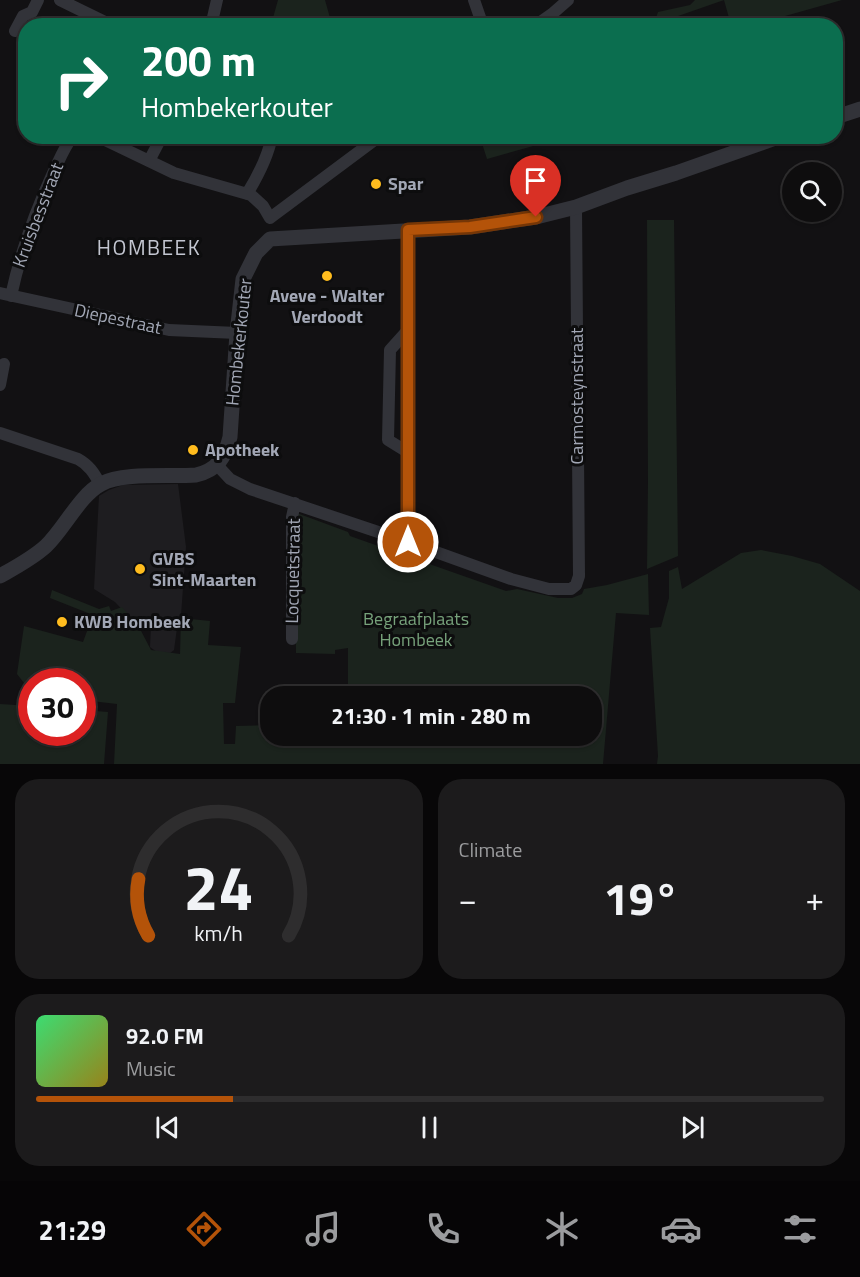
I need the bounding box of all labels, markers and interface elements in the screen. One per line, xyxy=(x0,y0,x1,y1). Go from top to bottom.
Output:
text: 200 m xyxy=(141,28,256,92)
icon: right xyxy=(42,42,120,120)
text: Hombekerkouter xyxy=(141,86,333,127)
pin xyxy=(510,155,561,217)
street label: Kruisbesstraat xyxy=(5,158,70,271)
map controls xyxy=(782,162,842,222)
button: search xyxy=(782,162,842,222)
icon: arrive xyxy=(519,164,552,197)
place label: Spar xyxy=(388,170,424,197)
marker: Spar xyxy=(369,177,383,191)
district label: HOMBEEK xyxy=(97,231,201,263)
marker: Aveve - Walter Verdoodt xyxy=(320,269,334,283)
street label: Hombekerkouter xyxy=(218,277,259,407)
place label: Aveve - Walter Verdoodt xyxy=(270,282,385,330)
street label: Diepestraat xyxy=(72,296,165,341)
street label: Carmosteynstraat xyxy=(563,327,590,464)
place label: Apotheek xyxy=(205,436,280,463)
marker: Apotheek xyxy=(186,443,200,457)
position arrow xyxy=(376,510,440,574)
street label: Locquetstraat xyxy=(278,517,307,624)
place label: GVBS Sint-Maarten xyxy=(152,545,257,593)
marker: GVBS Sint-Maarten xyxy=(133,562,147,576)
park label: Begraafplaats Hombeek xyxy=(363,605,469,653)
place label: KWB Hombeek xyxy=(74,608,191,635)
marker: KWB Hombeek xyxy=(55,615,69,629)
speed limit sign: 30 xyxy=(18,668,96,746)
text: 21:30 · 1 min · 280 m xyxy=(331,699,531,733)
text: Climate xyxy=(459,834,522,865)
text: 24 xyxy=(184,839,254,934)
text: 19° xyxy=(603,864,679,932)
text: − xyxy=(459,874,477,924)
text: + xyxy=(806,874,824,924)
text: km/h xyxy=(194,917,243,949)
text: 92.0 FM xyxy=(126,1019,204,1053)
text: Music xyxy=(126,1053,176,1084)
icon: previous xyxy=(151,1111,184,1144)
icon: pause xyxy=(413,1111,446,1144)
icon: next xyxy=(676,1111,709,1144)
icon: directions xyxy=(183,1208,225,1250)
icon: music xyxy=(302,1208,344,1250)
icon: phone xyxy=(422,1208,464,1250)
icon: climate xyxy=(541,1208,583,1250)
icon: car xyxy=(660,1208,702,1250)
icon: filters xyxy=(779,1208,821,1250)
text: 21:29 xyxy=(39,1209,106,1250)

